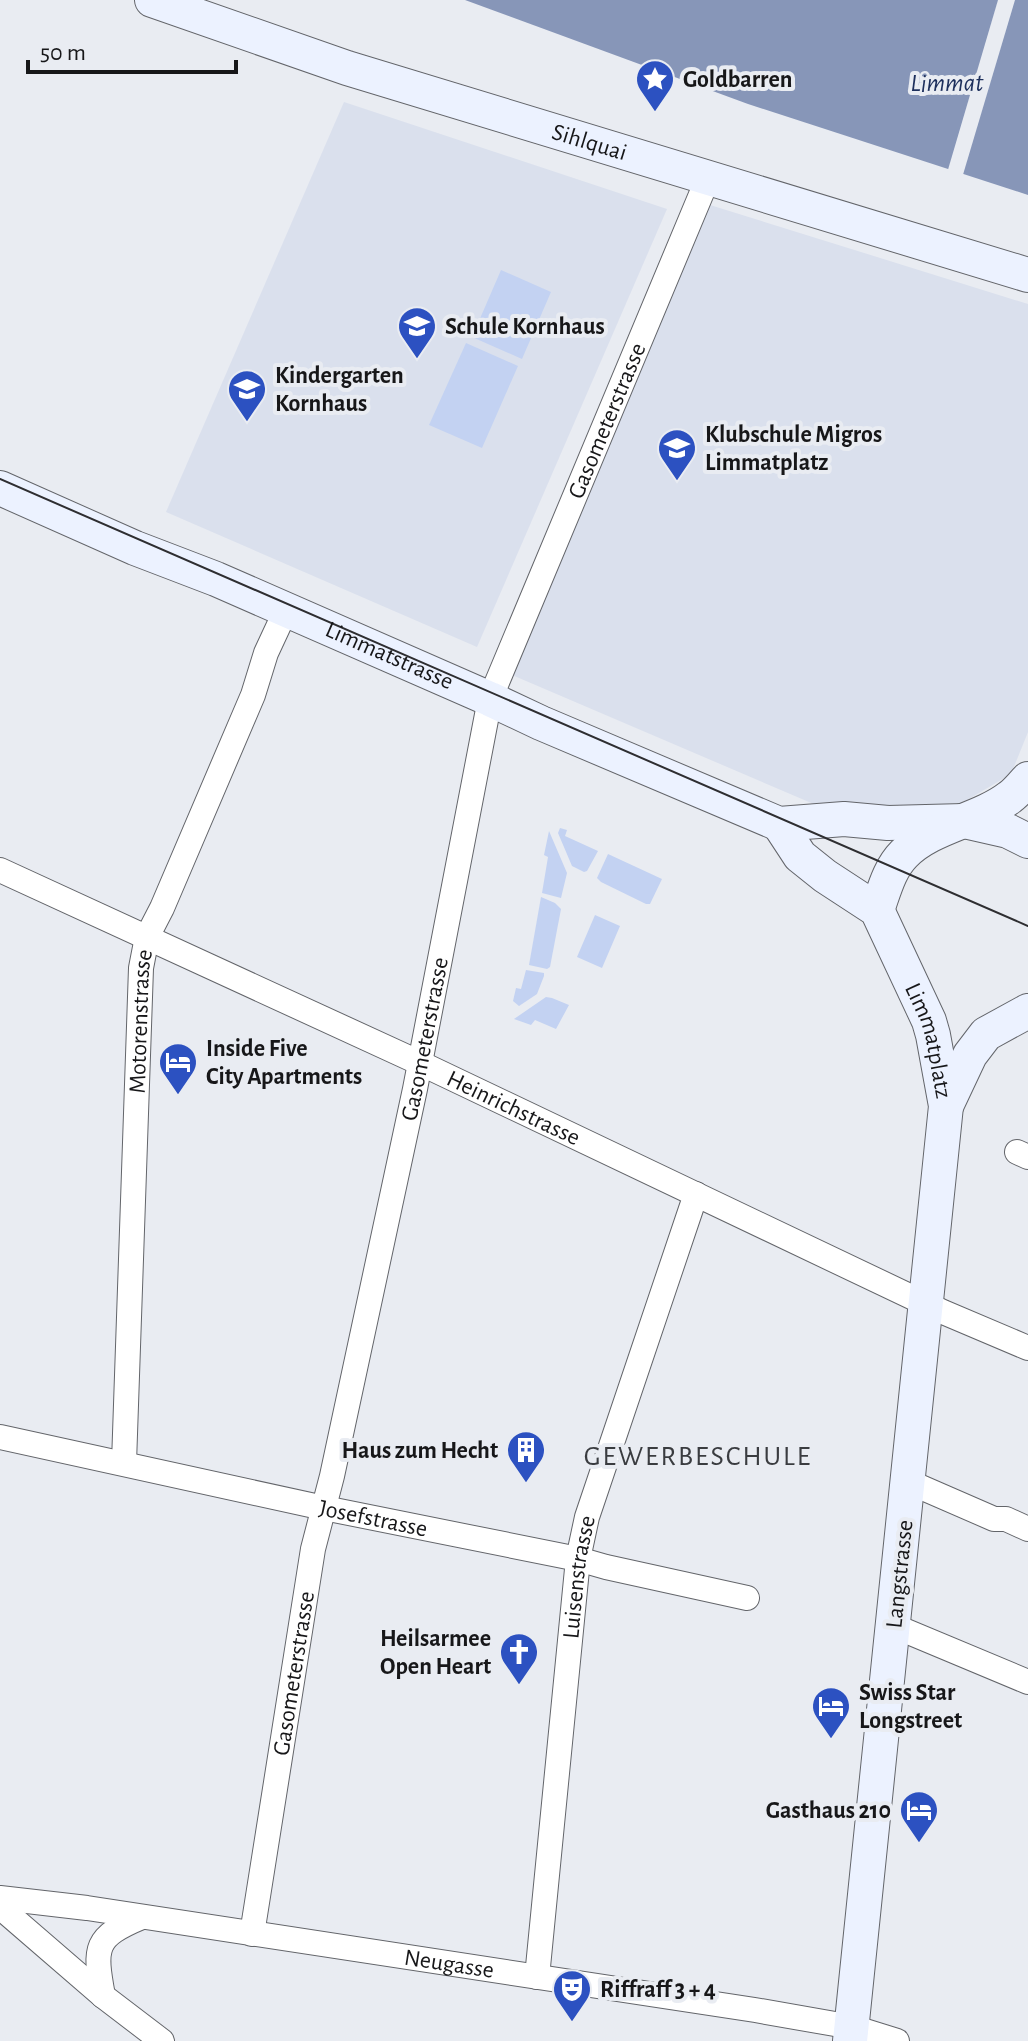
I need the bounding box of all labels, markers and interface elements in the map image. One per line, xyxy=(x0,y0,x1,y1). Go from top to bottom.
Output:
scale bar xyxy=(28,24,236,74)
text: 50 m xyxy=(40,41,86,65)
place icon: Goldbarren xyxy=(634,58,676,113)
place label: Goldbarren xyxy=(683,68,792,92)
water label: Limmat xyxy=(910,70,984,96)
street label: Sihlquai xyxy=(549,120,630,165)
school or university icon: Schule Kornhaus xyxy=(396,305,438,360)
place label: Schule Kornhaus xyxy=(445,315,605,339)
street label: Gasometerstrasse xyxy=(564,340,651,502)
place label: Kindergarten Kornhaus xyxy=(275,364,404,416)
school or university icon: Kindergarten Kornhaus xyxy=(226,368,268,423)
place label: Klubschule Migros Limmatplatz xyxy=(705,423,882,475)
school or university icon: Klubschule Migros Limmatplatz xyxy=(656,427,698,482)
street label: Limmatstrasse xyxy=(322,618,457,694)
street label: Motorenstrasse xyxy=(126,947,157,1094)
street label: Gasometerstrasse xyxy=(398,955,453,1123)
street label: Limmatplatz xyxy=(900,979,955,1101)
place label: Inside Five City Apartments xyxy=(206,1037,362,1089)
hotel icon: Inside Five City Apartments xyxy=(157,1041,199,1096)
street label: Heinrichstrasse xyxy=(443,1067,584,1150)
building icon: Haus zum Hecht xyxy=(505,1429,547,1484)
place label: Haus zum Hecht xyxy=(342,1439,498,1463)
district label: GEWERBESCHULE xyxy=(584,1443,812,1471)
street label: Josefstrasse xyxy=(317,1496,429,1541)
street label: Luisenstrasse xyxy=(559,1513,600,1640)
street label: Langstrasse xyxy=(882,1519,918,1629)
street label: Gasometerstrasse xyxy=(269,1589,319,1757)
place label: Heilsarmee Open Heart xyxy=(380,1627,491,1679)
church icon: Heilsarmee Open Heart xyxy=(498,1631,540,1686)
place label: Swiss Star Longstreet xyxy=(859,1681,962,1733)
hotel icon: Swiss Star Longstreet xyxy=(810,1685,852,1740)
hotel icon: Gasthaus 210 xyxy=(898,1789,940,1844)
place label: Gasthaus 210 xyxy=(766,1799,891,1823)
street label: Neugasse xyxy=(402,1946,496,1983)
theatre icon: Riffraff 3 + 4 xyxy=(551,1968,593,2023)
place label: Riffraff 3 + 4 xyxy=(600,1978,716,2002)

